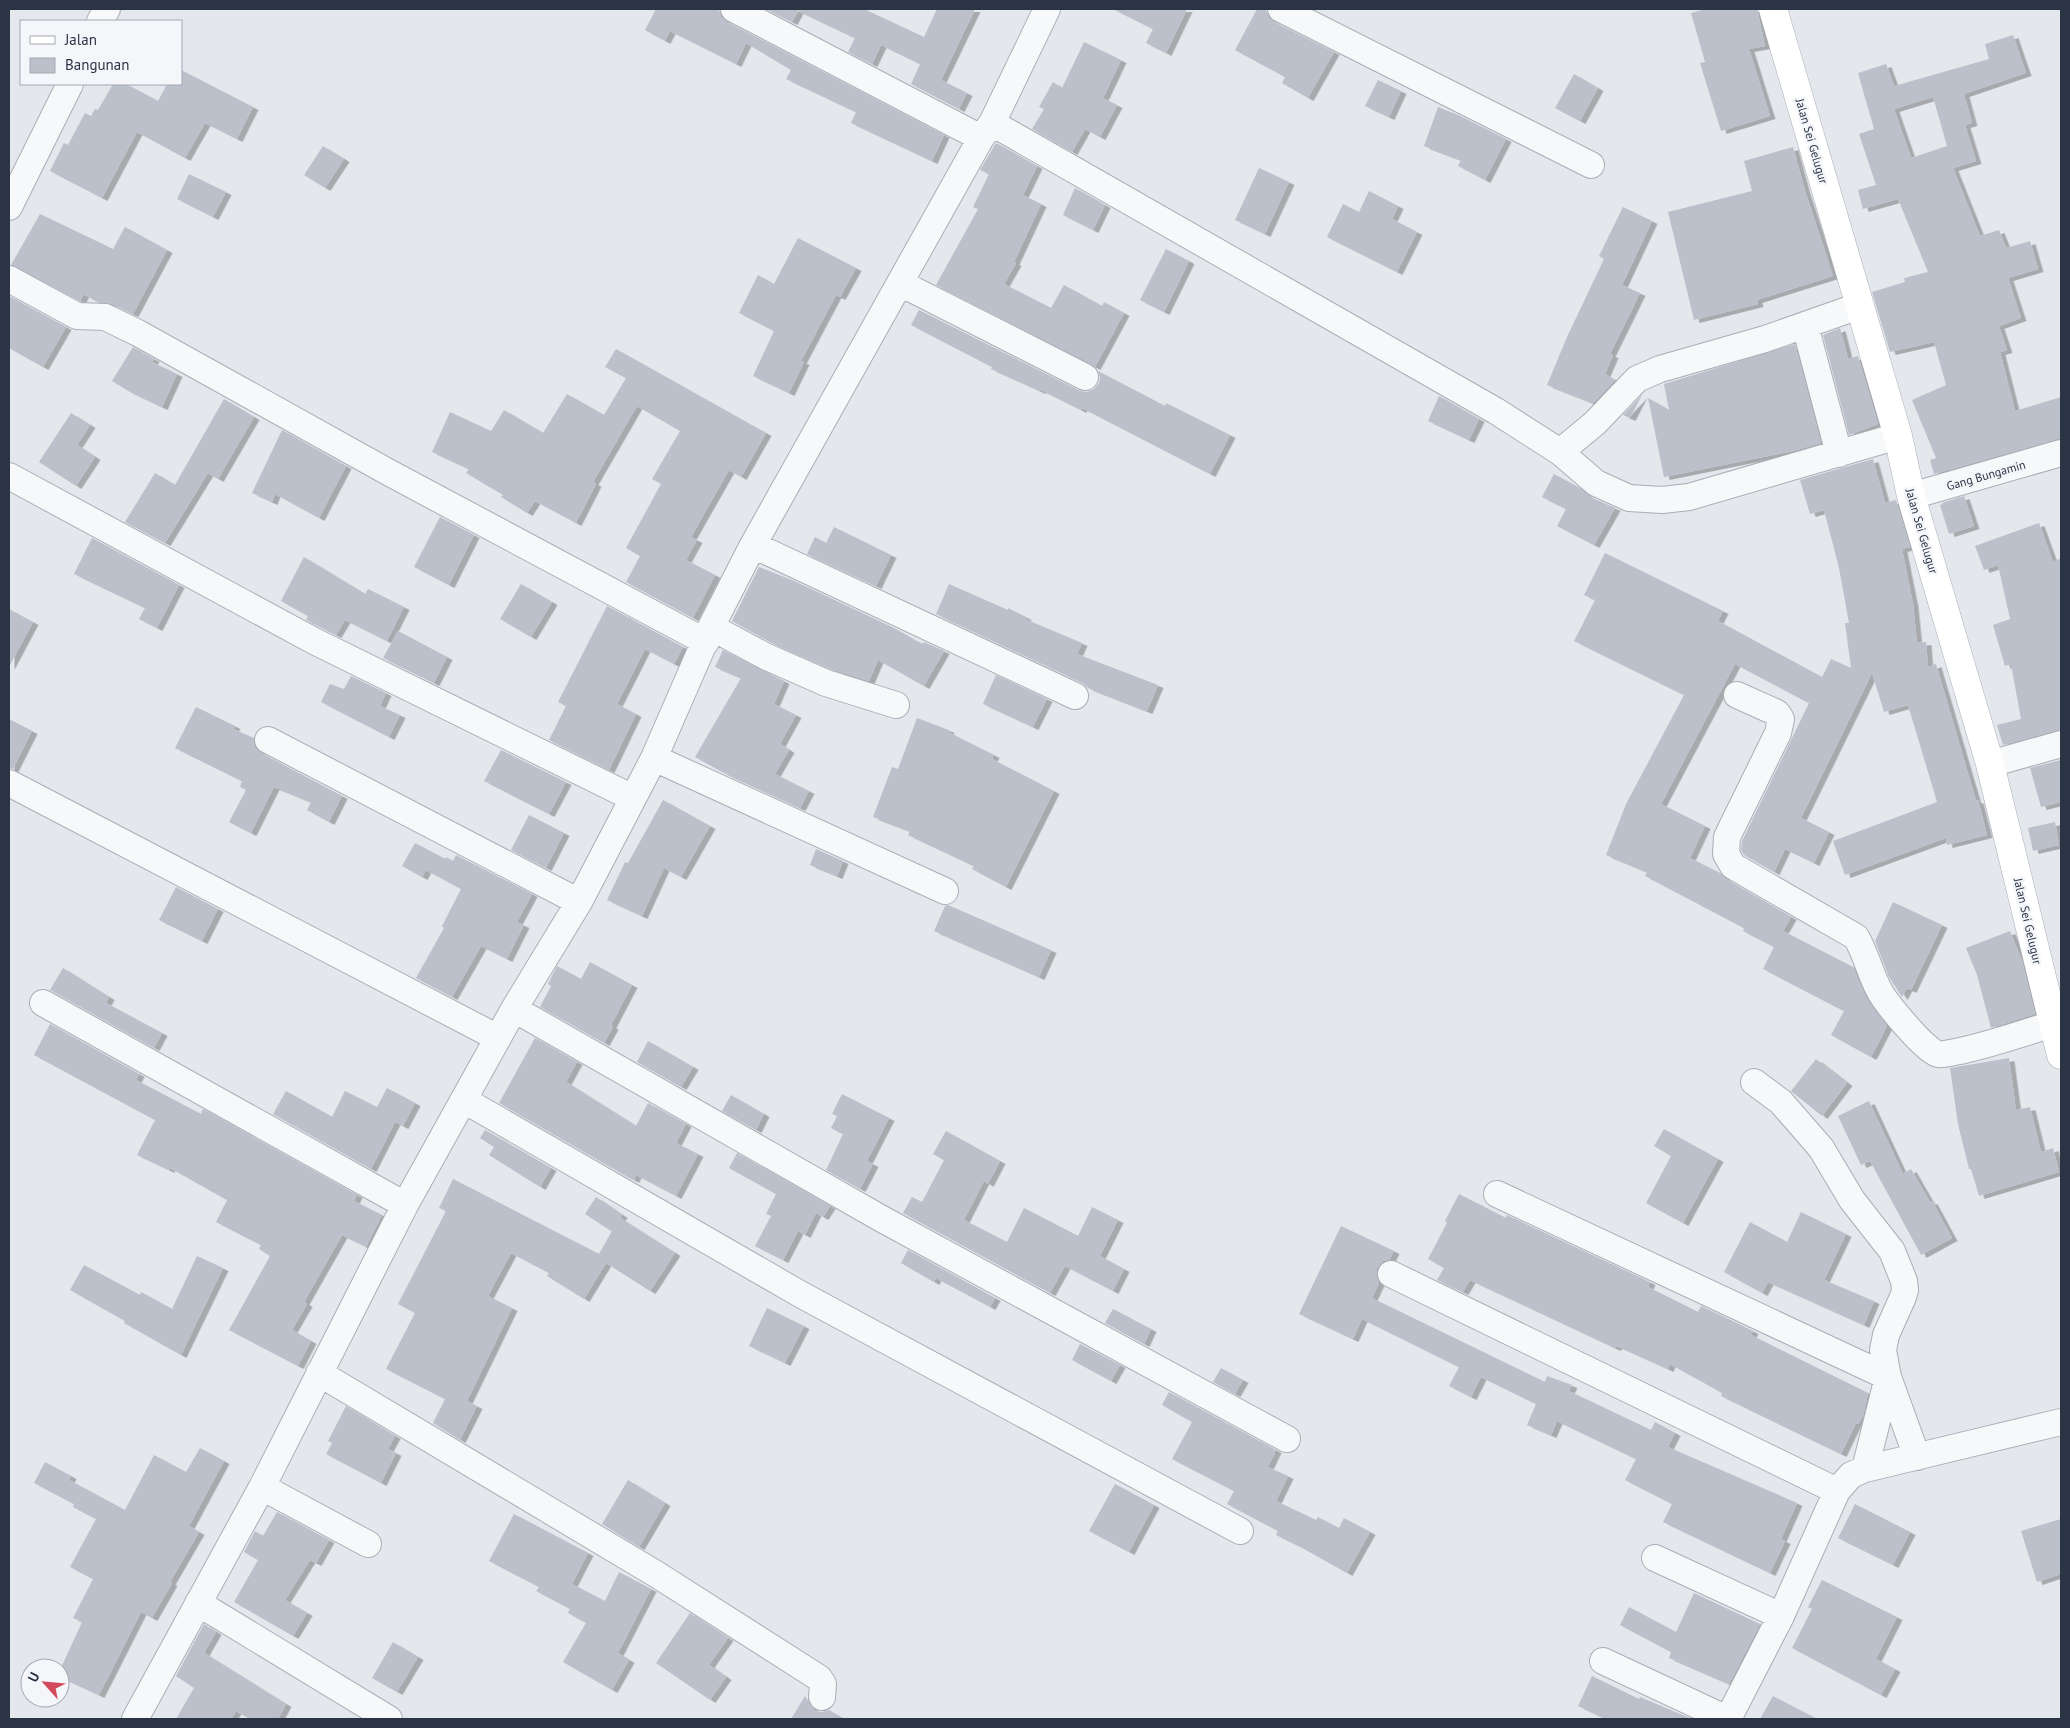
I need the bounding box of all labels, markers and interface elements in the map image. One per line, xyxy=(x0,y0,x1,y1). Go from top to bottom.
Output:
legend xyxy=(20,20,182,85)
text: Jalan xyxy=(64,30,97,49)
text: Bangunan xyxy=(65,55,129,74)
street label: Jalan Sei Gelugur xyxy=(1792,96,1831,185)
street label: Gang Bungamin xyxy=(1945,457,2027,493)
street label: Jalan Sei Gelugur xyxy=(1902,486,1941,575)
street label: Jalan Sei Gelugur xyxy=(2011,875,2045,966)
north arrow xyxy=(20,1658,70,1708)
text: U xyxy=(23,1669,43,1685)

